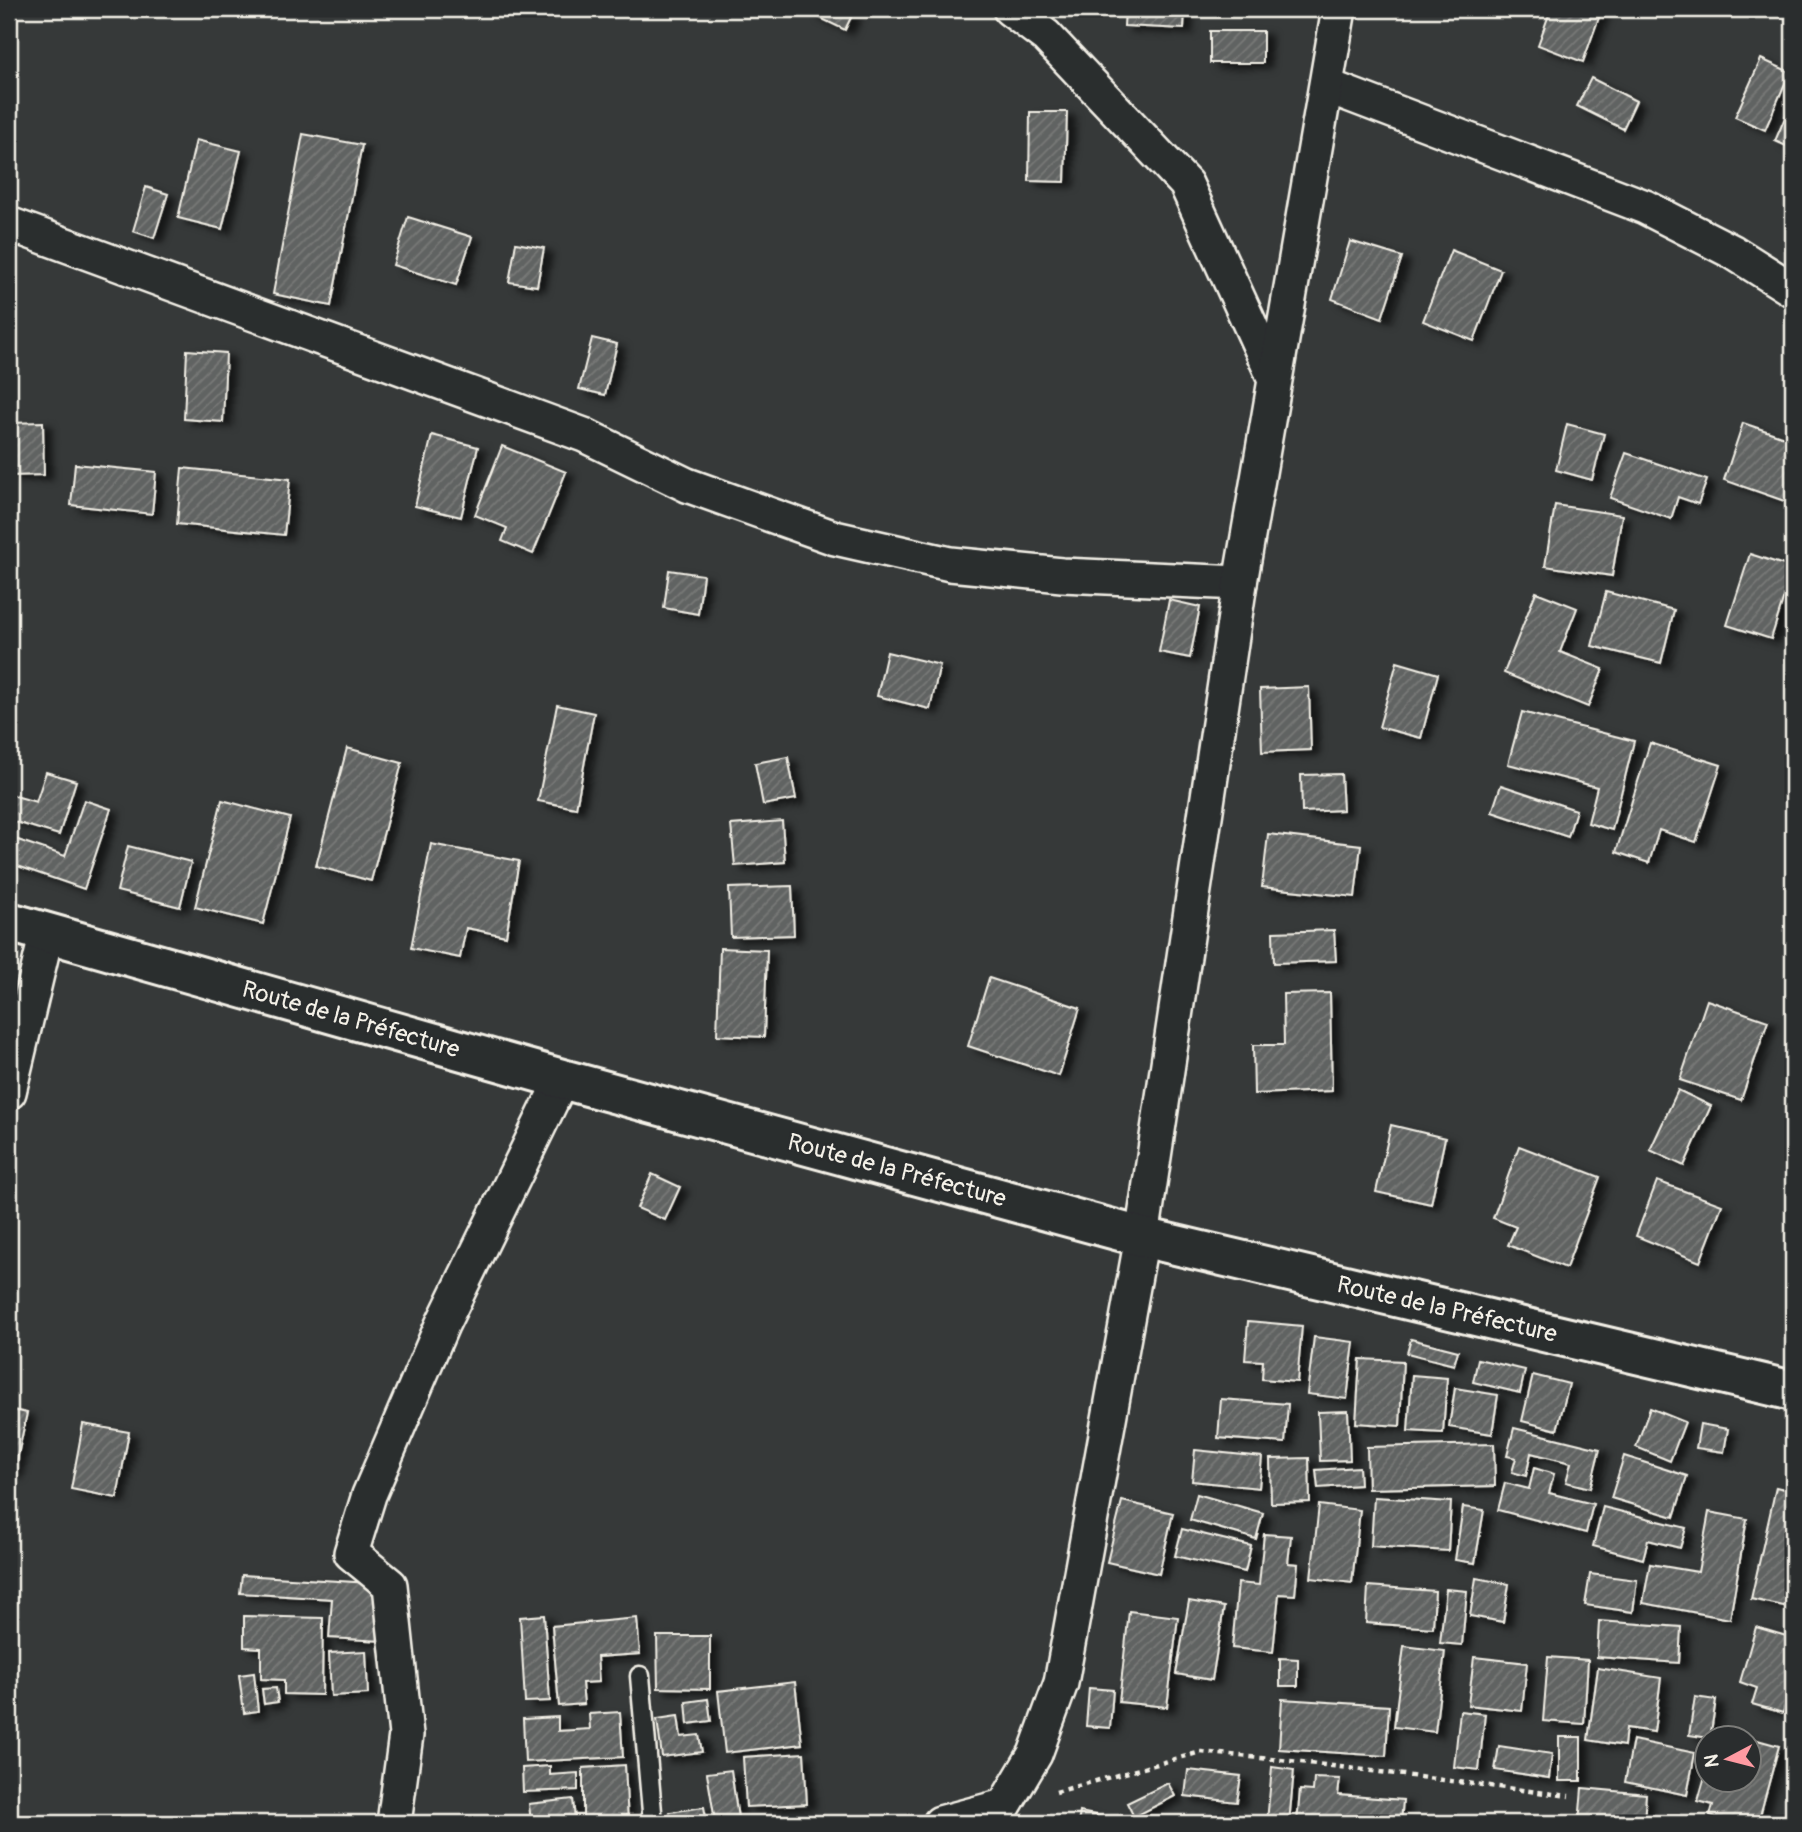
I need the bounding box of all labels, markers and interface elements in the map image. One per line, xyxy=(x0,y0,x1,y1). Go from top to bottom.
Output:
street label: Route de la Préfecture xyxy=(239,975,463,1064)
street label: Route de la Préfecture xyxy=(785,1127,1009,1214)
street label: Route de la Préfecture xyxy=(1334,1270,1560,1349)
north arrow xyxy=(1694,1724,1764,1794)
text: N xyxy=(1699,1753,1725,1769)

